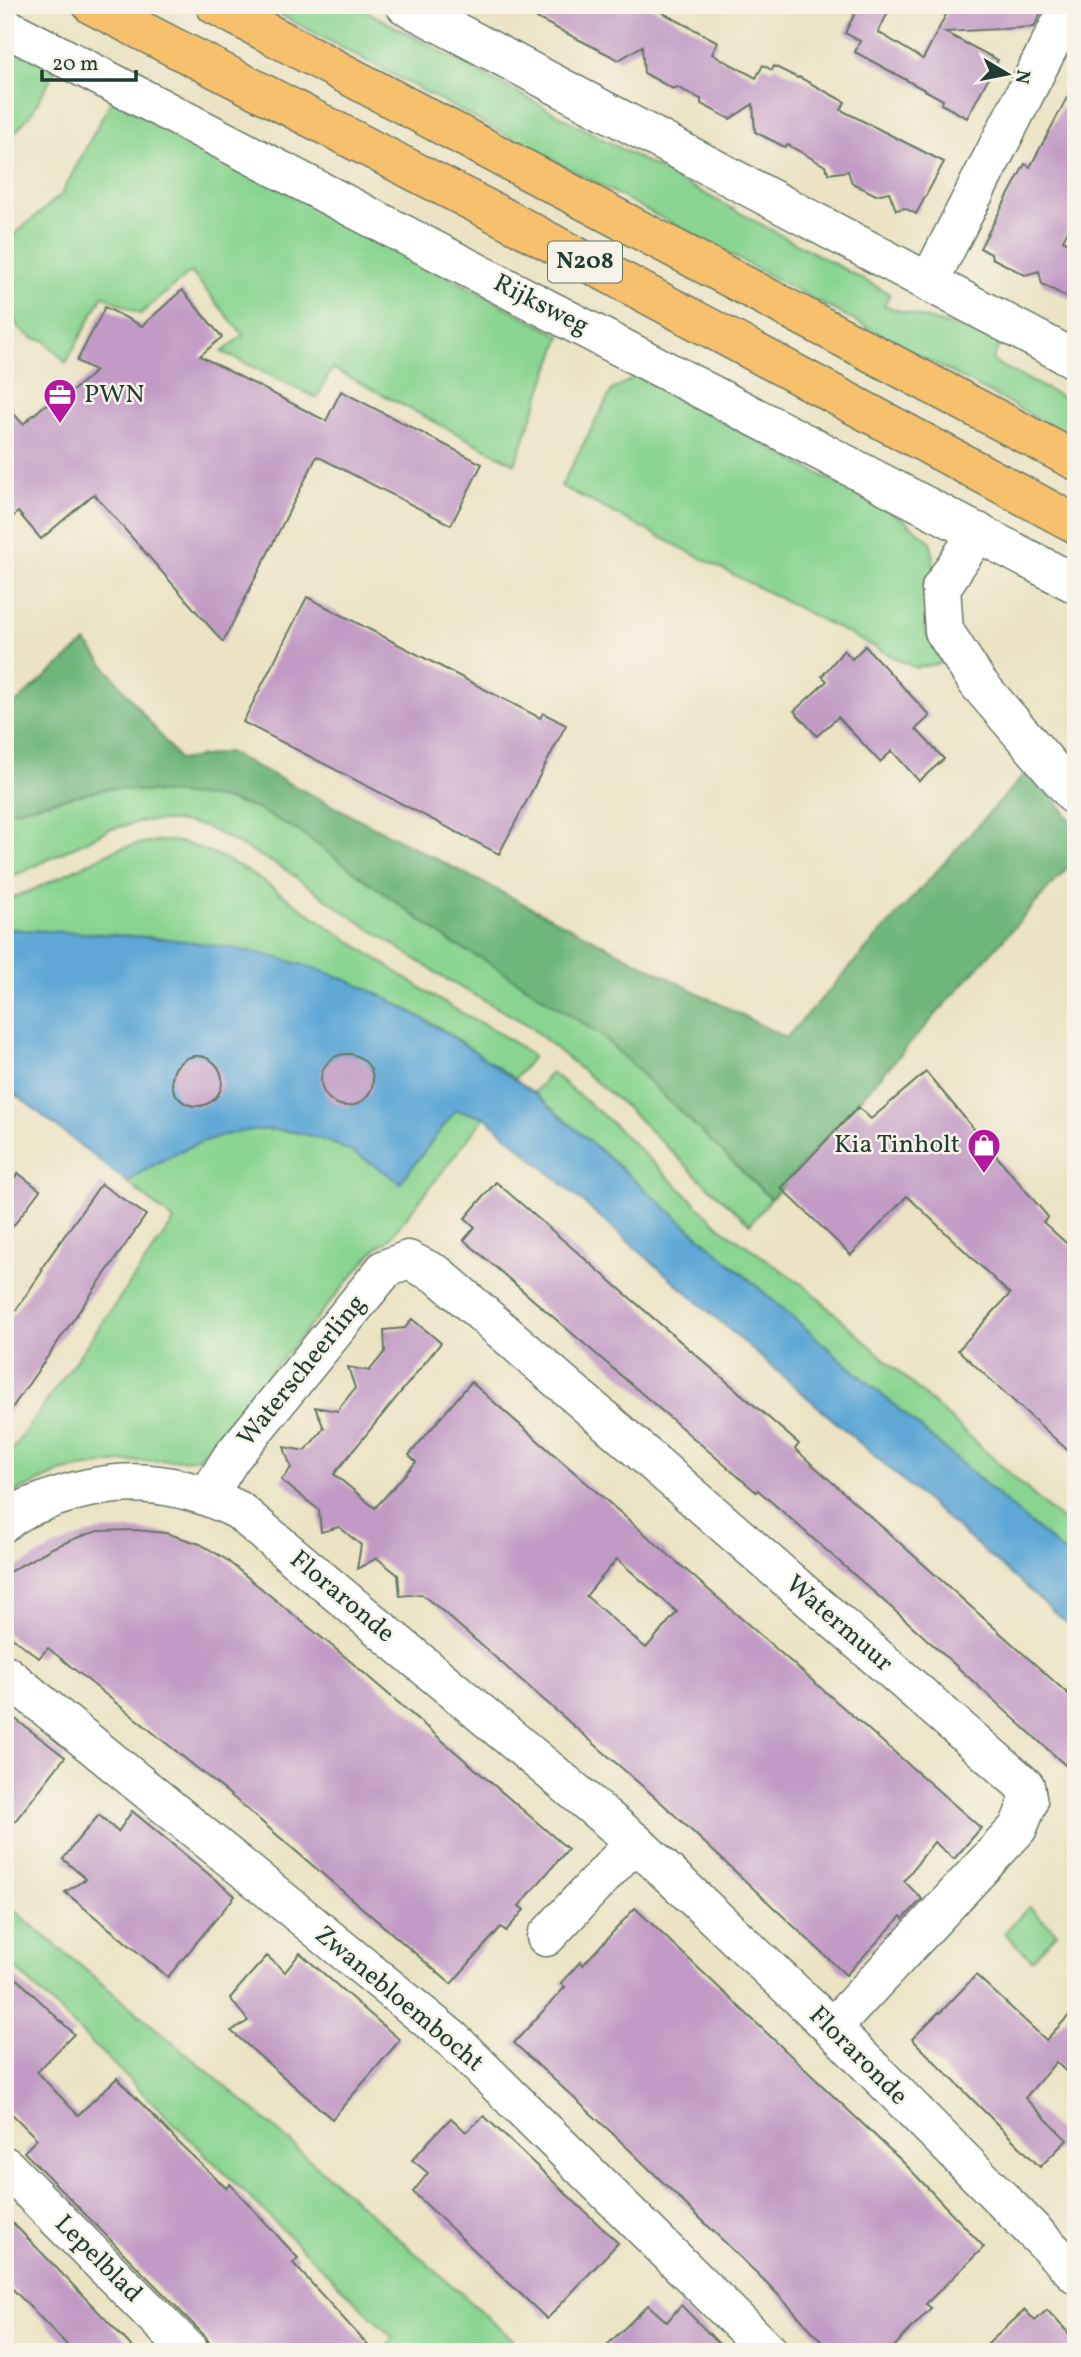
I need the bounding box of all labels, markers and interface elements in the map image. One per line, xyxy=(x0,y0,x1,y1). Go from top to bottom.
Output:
scale bar xyxy=(42,38,136,82)
north arrow xyxy=(972,38,1042,108)
text: 20 m xyxy=(52,50,98,79)
text: N xyxy=(1008,68,1036,86)
road number: N208 xyxy=(548,242,622,282)
street label: Rijksweg xyxy=(487,266,595,344)
office icon: PWN xyxy=(41,376,79,425)
place label: PWN xyxy=(84,377,144,413)
shop icon: Kia Tinholt xyxy=(965,1126,1003,1175)
place label: Kia Tinholt xyxy=(834,1127,960,1163)
street label: Waterscheerling xyxy=(229,1287,375,1455)
street label: Floraronde xyxy=(282,1542,402,1652)
street label: Watermuur xyxy=(777,1567,901,1681)
street label: Zwanebloembocht xyxy=(307,1918,491,2080)
street label: Floraronde xyxy=(800,1998,916,2114)
street label: Lepelblad xyxy=(46,2207,150,2311)

